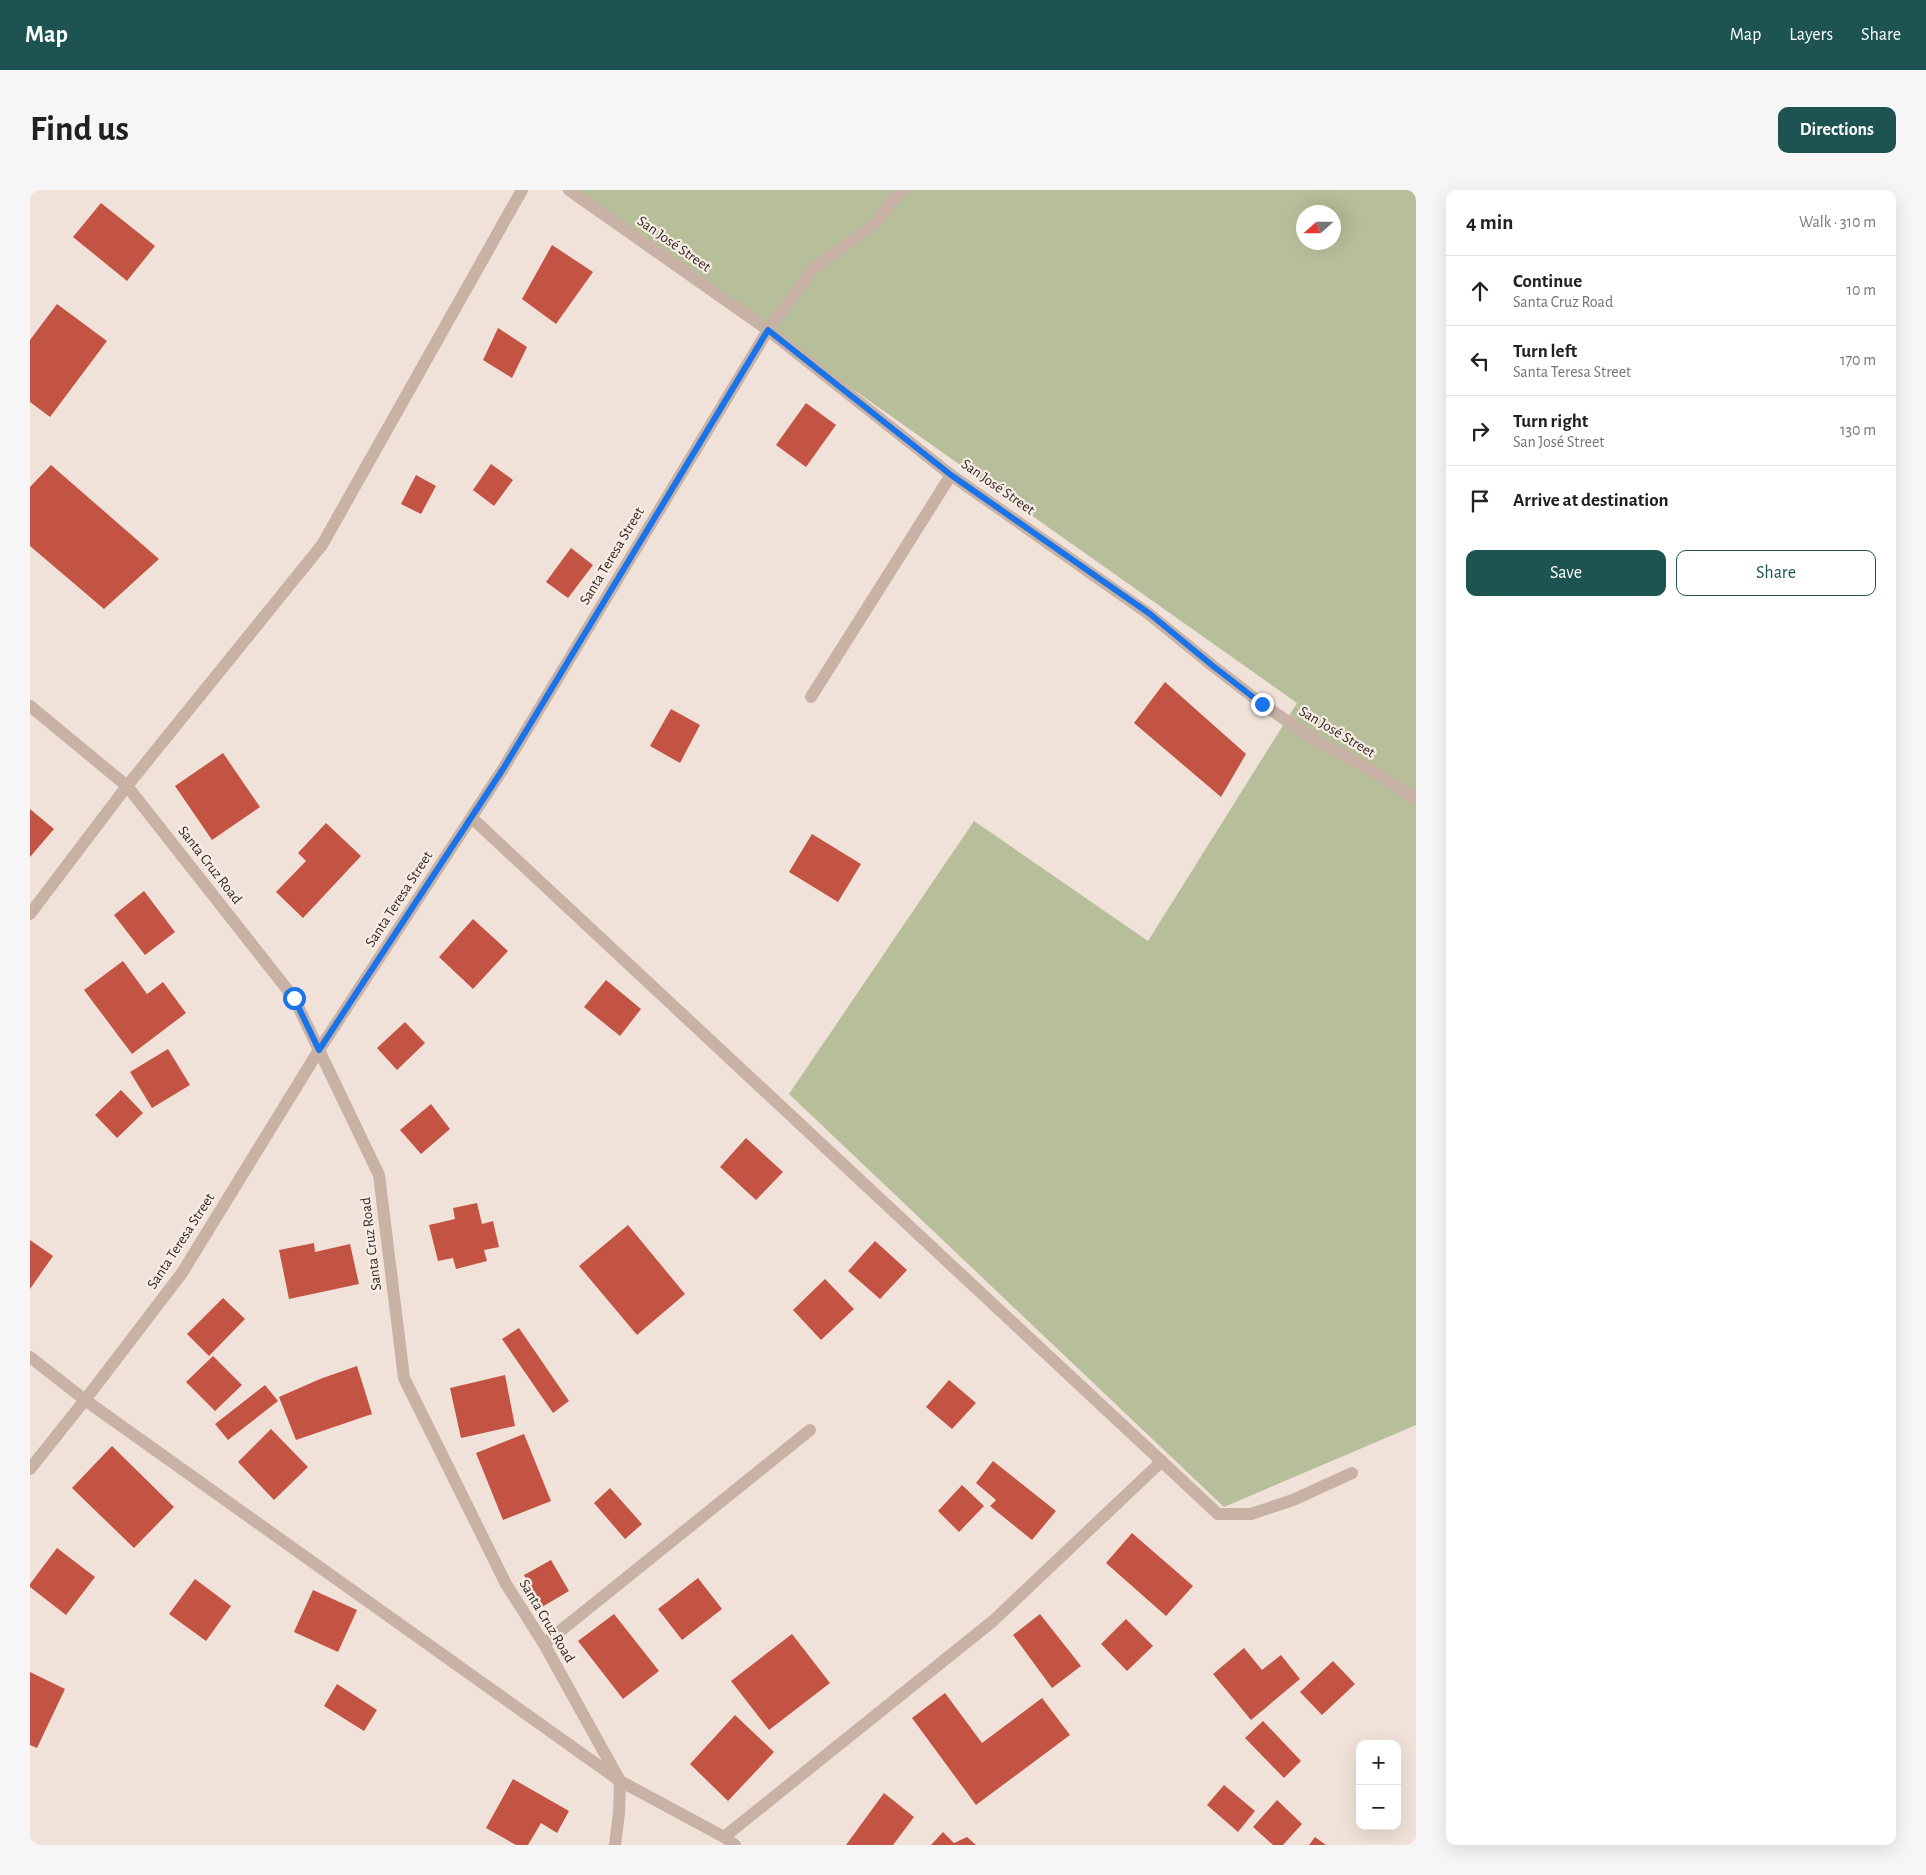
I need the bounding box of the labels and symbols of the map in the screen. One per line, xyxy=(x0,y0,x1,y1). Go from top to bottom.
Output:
north arrow xyxy=(1296,205,1341,250)
street label: San José Street xyxy=(635,213,714,275)
street label: San José Street xyxy=(959,456,1038,518)
street label: Santa Teresa Street xyxy=(577,504,647,607)
route end xyxy=(1251,693,1274,716)
street label: San José Street xyxy=(1296,703,1378,761)
street label: Santa Cruz Road xyxy=(175,823,245,907)
street label: Santa Teresa Street xyxy=(363,848,436,950)
route start xyxy=(283,987,306,1010)
street label: Santa Teresa Street xyxy=(145,1190,218,1292)
street label: Santa Cruz Road xyxy=(358,1196,384,1292)
street label: Santa Cruz Road xyxy=(516,1577,578,1665)

